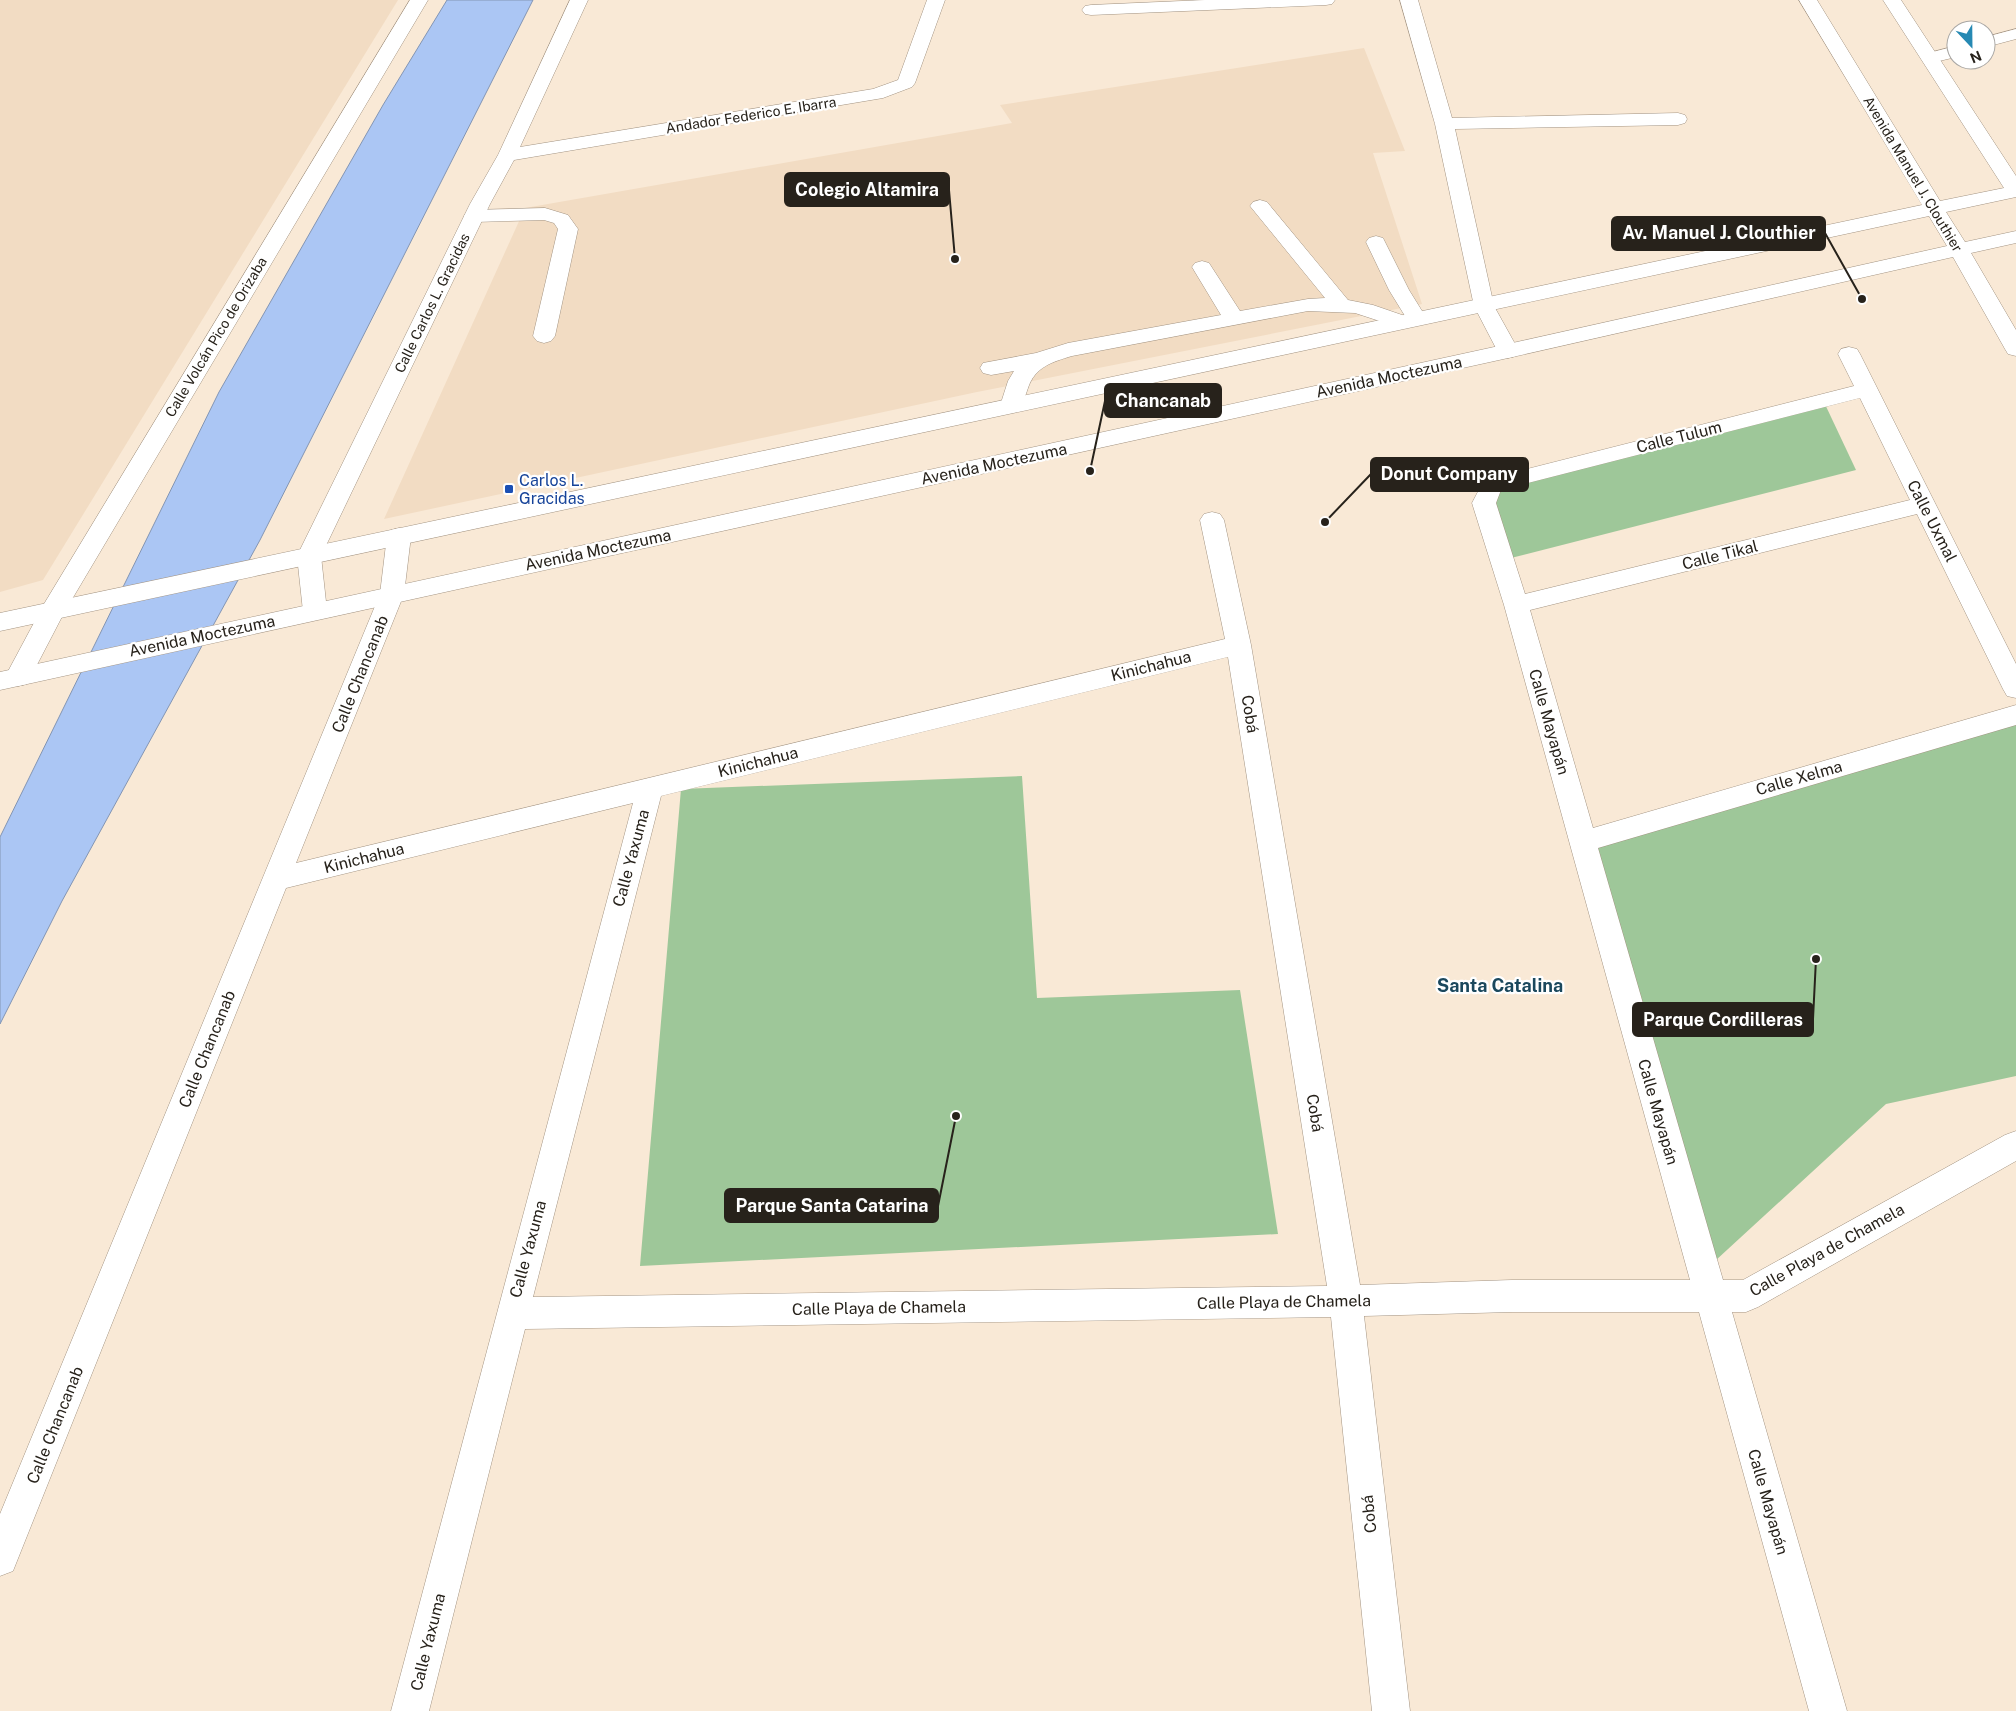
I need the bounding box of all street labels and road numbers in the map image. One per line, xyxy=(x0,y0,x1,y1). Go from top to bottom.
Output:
street label: Avenida Manuel J. Clouthier xyxy=(1860,93,1966,255)
street label: Andador Federico E. Ibarra xyxy=(665,94,837,136)
street label: Calle Carlos L. Gracidas xyxy=(391,231,473,375)
street label: Calle Volcán Pico de Orizaba xyxy=(162,254,270,420)
street label: Avenida Moctezuma xyxy=(1314,352,1464,402)
street label: Calle Tulum xyxy=(1634,417,1724,457)
street label: Avenida Moctezuma xyxy=(919,439,1069,489)
street label: Calle Uxmal xyxy=(1903,477,1961,565)
street label: Avenida Moctezuma xyxy=(523,525,673,575)
street label: Calle Tikal xyxy=(1680,536,1760,574)
street label: Avenida Moctezuma xyxy=(127,611,277,661)
street label: Calle Chancanab xyxy=(328,612,392,736)
street label: Kinichahua xyxy=(1109,647,1193,685)
street label: Calle Mayapán xyxy=(1525,667,1573,777)
street label: Cobá xyxy=(1238,694,1262,734)
street label: Kinichahua xyxy=(716,743,800,781)
street label: Calle Xelma xyxy=(1754,757,1844,799)
street label: Calle Yaxuma xyxy=(609,807,653,909)
street label: Kinichahua xyxy=(322,839,406,877)
street label: Calle Chancanab xyxy=(175,987,239,1111)
street label: Calle Mayapán xyxy=(1634,1057,1682,1167)
street label: Cobá xyxy=(1303,1093,1327,1133)
street label: Calle Yaxuma xyxy=(506,1198,550,1300)
street label: Calle Playa de Chamela xyxy=(1746,1199,1908,1301)
street label: Calle Playa de Chamela xyxy=(1197,1291,1371,1313)
street label: Calle Playa de Chamela xyxy=(792,1297,966,1319)
street label: Calle Chancanab xyxy=(23,1363,87,1487)
street label: Calle Mayapán xyxy=(1744,1447,1792,1557)
street label: Cobá xyxy=(1358,1494,1380,1534)
street label: Calle Yaxuma xyxy=(407,1591,449,1693)

